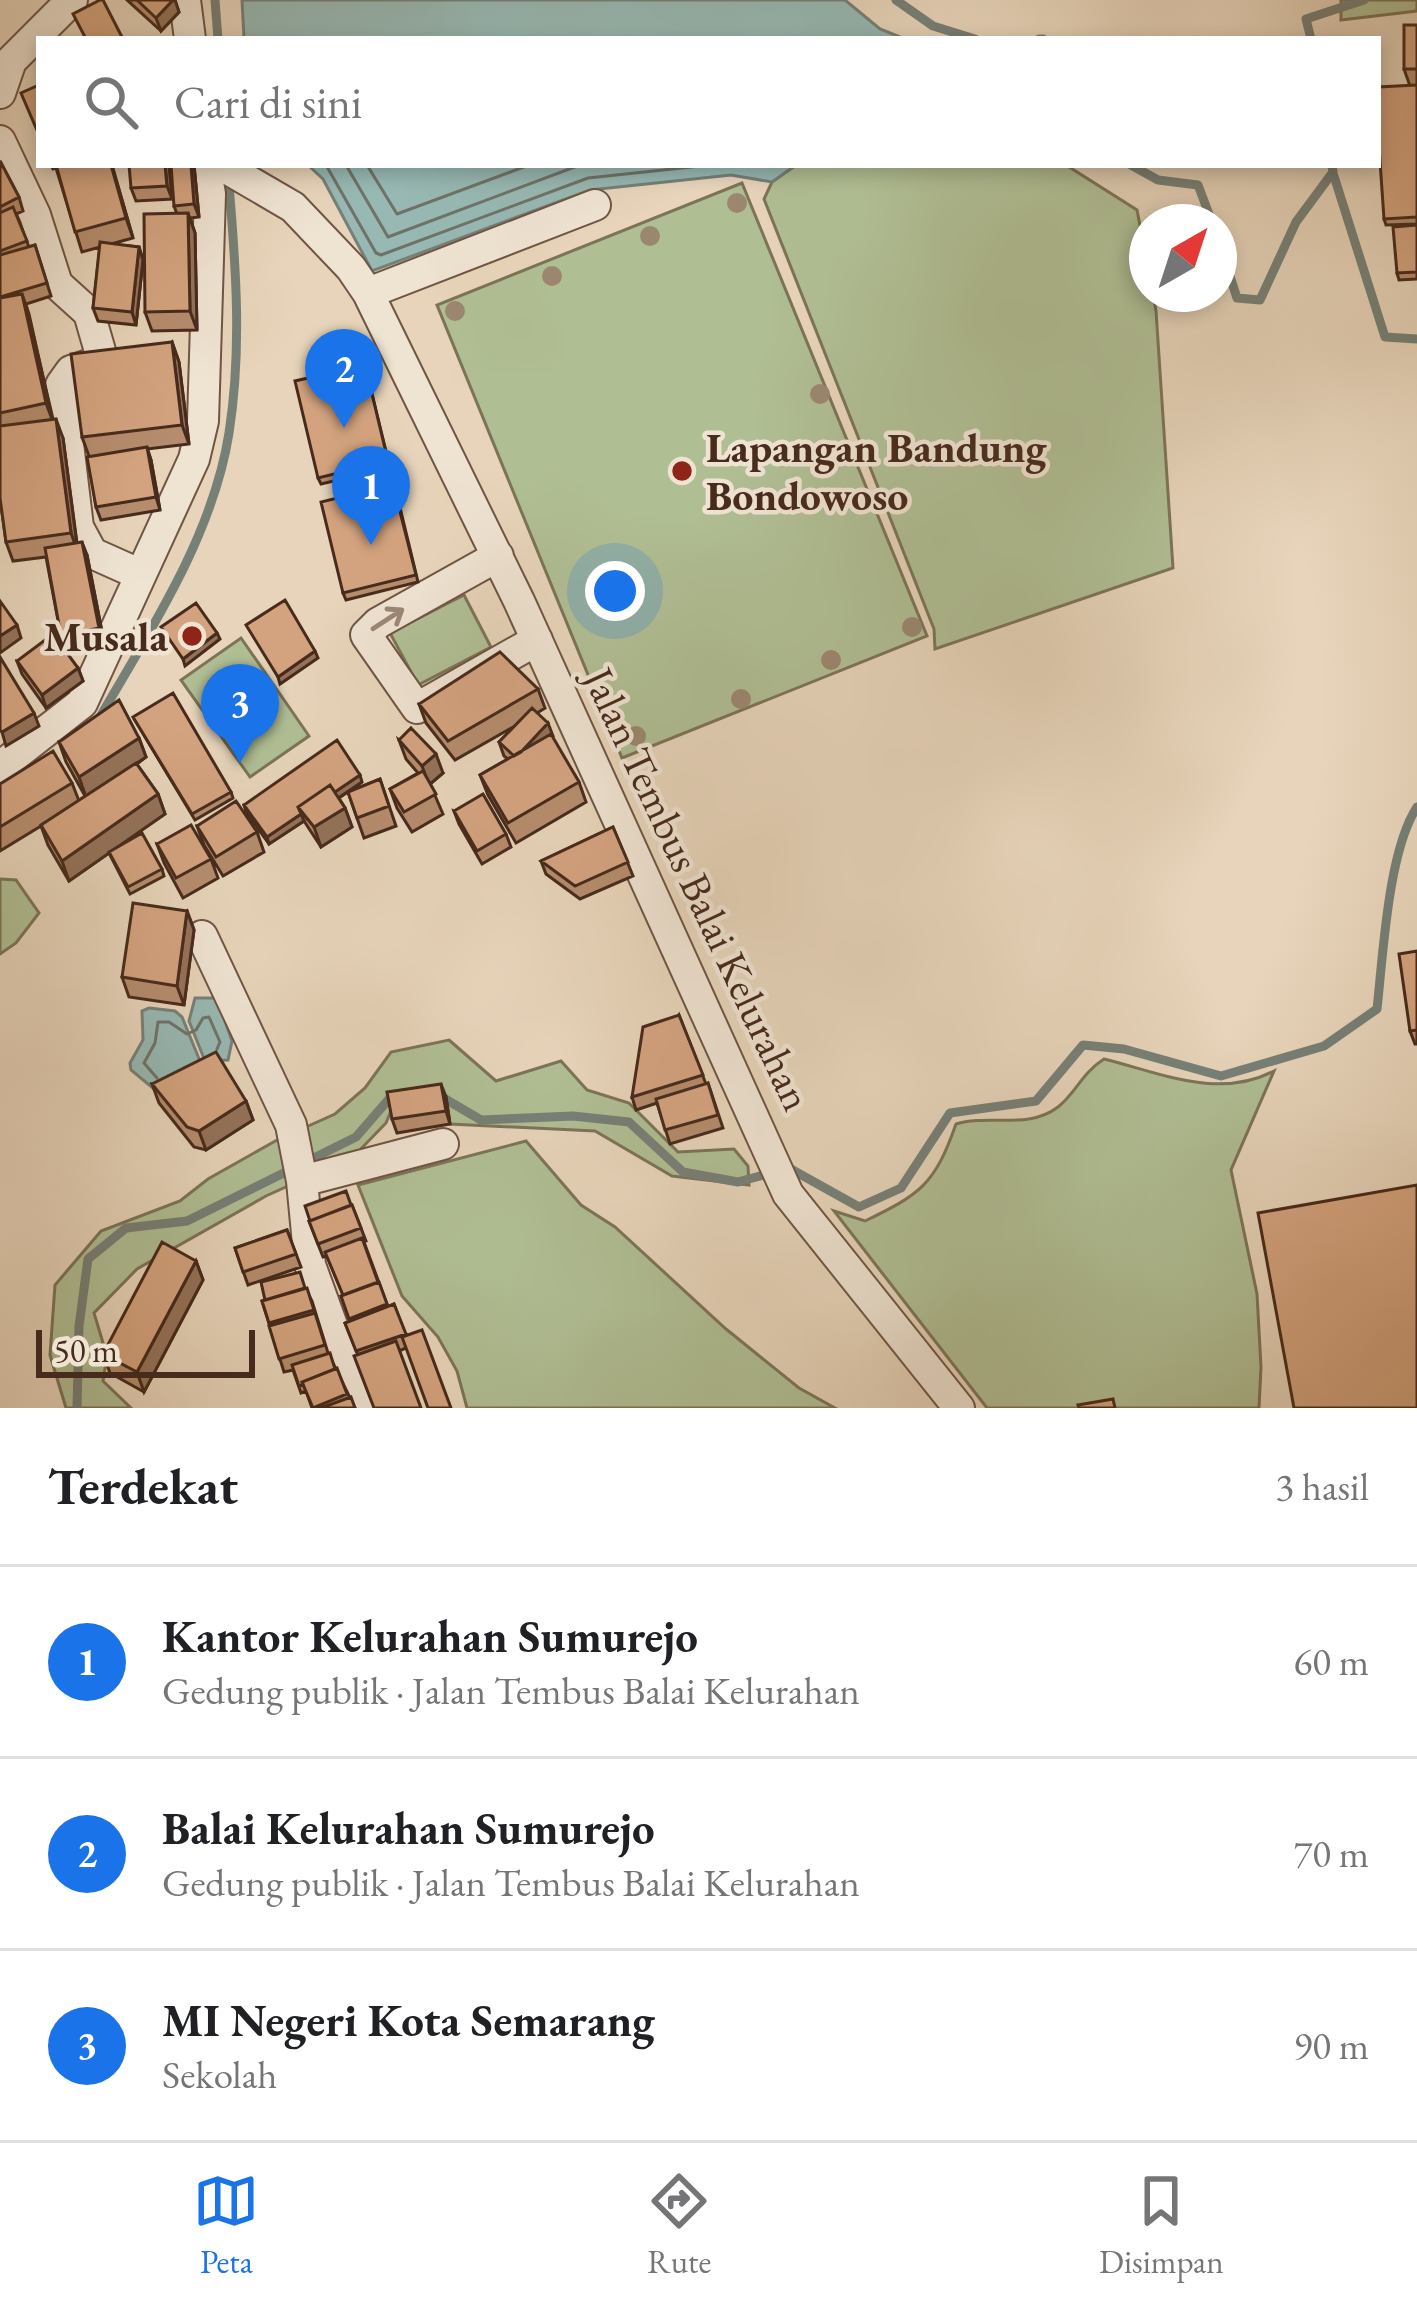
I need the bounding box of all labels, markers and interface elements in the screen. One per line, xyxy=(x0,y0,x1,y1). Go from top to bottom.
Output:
search box xyxy=(36,36,1381,168)
icon: search xyxy=(78,69,144,135)
text: Cari di sini xyxy=(174,73,362,131)
north arrow xyxy=(1129,204,1237,312)
pin: 2 xyxy=(305,329,383,428)
place label: Lapangan Bandung Bondowoso xyxy=(706,420,1048,523)
pin: 1 xyxy=(332,446,410,545)
marker: Lapangan Bandung Bondowoso xyxy=(669,458,695,484)
your location xyxy=(585,561,645,621)
one-way arrow xyxy=(370,607,404,631)
place label: Musala xyxy=(43,609,169,664)
marker: Musala xyxy=(179,623,205,649)
street label: Jalan Tembus Balai Kelurahan xyxy=(570,656,825,1119)
pin: 3 xyxy=(201,664,279,763)
scale bar xyxy=(36,1324,255,1377)
text: 50 m xyxy=(54,1329,118,1372)
text: Terdekat xyxy=(48,1453,238,1519)
text: 3 hasil xyxy=(1275,1461,1369,1512)
text: Kantor Kelurahan Sumurejo xyxy=(162,1607,698,1665)
text: 1 xyxy=(77,1636,97,1687)
text: 60 m xyxy=(1293,1636,1369,1687)
text: Gedung publik · Jalan Tembus Balai Kelurahan xyxy=(162,1665,860,1716)
text: Balai Kelurahan Sumurejo xyxy=(162,1799,655,1857)
text: 2 xyxy=(77,1828,97,1879)
text: 70 m xyxy=(1293,1828,1369,1879)
text: Gedung publik · Jalan Tembus Balai Kelurahan xyxy=(162,1857,860,1908)
text: MI Negeri Kota Semarang xyxy=(162,1991,655,2049)
text: 3 xyxy=(77,2020,97,2071)
text: 90 m xyxy=(1293,2020,1369,2071)
text: Sekolah xyxy=(162,2049,277,2100)
tab: Peta xyxy=(193,2168,259,2283)
tab: Rute xyxy=(646,2168,712,2283)
tab: Disimpan xyxy=(1099,2168,1224,2283)

